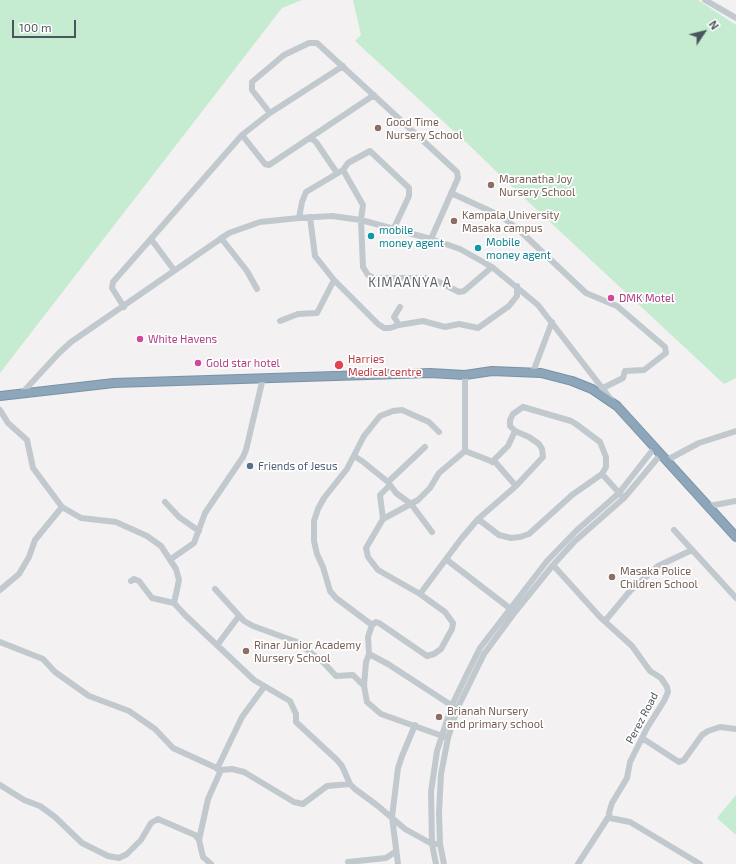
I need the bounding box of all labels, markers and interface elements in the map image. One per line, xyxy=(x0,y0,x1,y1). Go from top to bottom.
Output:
scale bar xyxy=(14,12,78,38)
north arrow xyxy=(684,12,724,52)
text: N xyxy=(707,18,722,32)
text: 100 m xyxy=(19,20,51,34)
place label: Good Time Nursery School xyxy=(386,115,462,141)
marker: Good Time Nursery School xyxy=(373,123,383,133)
place label: Maranatha Joy Nursery School xyxy=(499,172,575,198)
marker: Maranatha Joy Nursery School xyxy=(486,180,496,190)
place label: Kampala University Masaka campus xyxy=(462,208,559,234)
marker: Kampala University Masaka campus xyxy=(449,216,459,226)
place label: mobile money agent xyxy=(379,223,444,249)
marker: mobile money agent xyxy=(366,231,376,241)
place label: Mobile money agent xyxy=(486,235,551,261)
marker: Mobile money agent xyxy=(473,243,483,253)
district label: KIMAANYA A xyxy=(368,275,452,291)
place label: DMK Motel xyxy=(619,291,674,305)
marker: DMK Motel xyxy=(606,293,616,303)
place label: White Havens xyxy=(148,332,217,346)
marker: White Havens xyxy=(135,334,145,344)
place label: Harries Medical centre xyxy=(348,352,422,378)
place label: Gold star hotel xyxy=(206,356,280,370)
marker: Gold star hotel xyxy=(193,358,203,368)
marker: Harries Medical centre xyxy=(333,359,345,371)
place label: Friends of Jesus xyxy=(258,459,337,473)
marker: Friends of Jesus xyxy=(245,461,255,471)
place label: Masaka Police Children School xyxy=(620,564,698,590)
marker: Masaka Police Children School xyxy=(607,572,617,582)
place label: Rinar Junior Academy Nursery School xyxy=(254,638,361,664)
marker: Rinar Junior Academy Nursery School xyxy=(241,646,251,656)
street label: Perez Road xyxy=(623,690,661,746)
place label: Brianah Nursery and primary school xyxy=(447,704,543,730)
marker: Brianah Nursery and primary school xyxy=(434,712,444,722)

